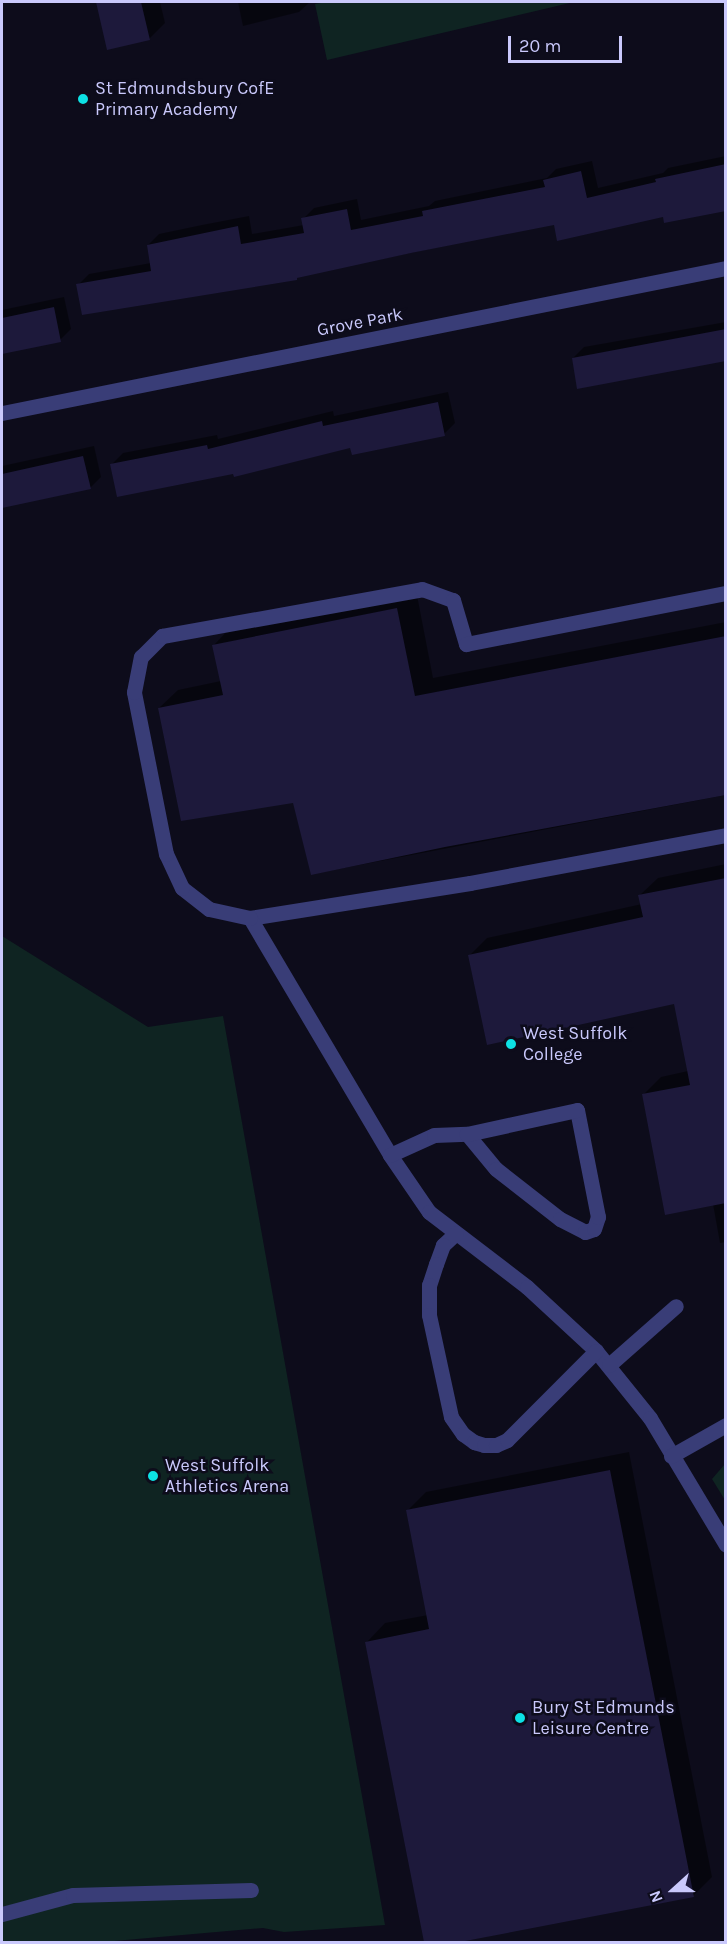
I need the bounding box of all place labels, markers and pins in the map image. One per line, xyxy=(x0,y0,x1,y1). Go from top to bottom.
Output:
place label: St Edmundsbury CofE Primary Academy xyxy=(95,78,274,121)
marker: St Edmundsbury CofE Primary Academy xyxy=(76,92,90,106)
place label: West Suffolk College xyxy=(523,1023,627,1066)
marker: West Suffolk College xyxy=(504,1037,518,1051)
place label: West Suffolk Athletics Arena xyxy=(165,1455,289,1498)
marker: West Suffolk Athletics Arena xyxy=(146,1469,160,1483)
place label: Bury St Edmunds Leisure Centre xyxy=(532,1697,675,1740)
marker: Bury St Edmunds Leisure Centre xyxy=(513,1711,527,1725)

